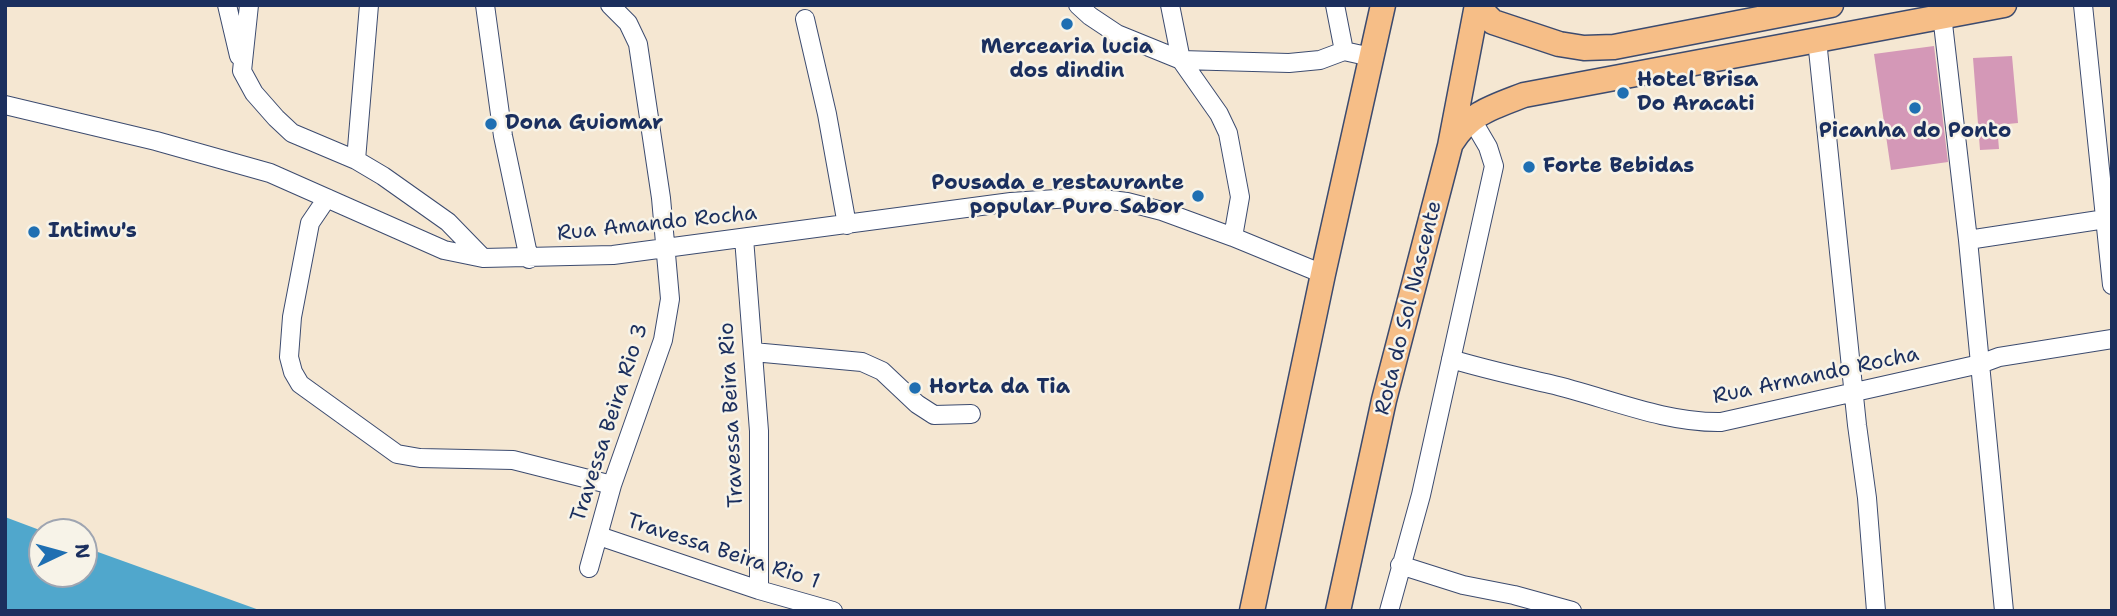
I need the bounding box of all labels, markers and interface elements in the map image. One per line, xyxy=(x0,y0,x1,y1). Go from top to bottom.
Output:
marker: Mercearia lucia dos dindin xyxy=(1059,16,1075,32)
place label: Mercearia lucia dos dindin xyxy=(981,35,1153,85)
place label: Hotel Brisa Do Aracati xyxy=(1637,68,1758,118)
marker: Hotel Brisa Do Aracati xyxy=(1615,85,1631,101)
marker: Picanha do Ponto xyxy=(1907,100,1923,116)
place label: Dona Guiomar xyxy=(505,111,663,137)
marker: Dona Guiomar xyxy=(483,116,499,132)
place label: Picanha do Ponto xyxy=(1819,119,2011,145)
place label: Forte Bebidas xyxy=(1543,154,1694,180)
marker: Forte Bebidas xyxy=(1521,159,1537,175)
place label: Pousada e restaurante popular Puro Sabor xyxy=(931,171,1184,221)
marker: Pousada e restaurante popular Puro Sabor xyxy=(1190,188,1206,204)
street label: Rota do Sol Nascente xyxy=(1370,198,1448,418)
street label: Rua Amando Rocha xyxy=(556,201,758,247)
place label: Intimu's xyxy=(48,219,137,245)
marker: Intimu's xyxy=(26,224,42,240)
street label: Travessa Beira Rio 3 xyxy=(566,321,654,525)
street label: Travessa Beira Rio xyxy=(715,322,749,508)
street label: Rua Armando Rocha xyxy=(1711,342,1921,410)
place label: Horta da Tia xyxy=(929,375,1070,401)
marker: Horta da Tia xyxy=(907,380,923,396)
street label: Travessa Beira Rio 1 xyxy=(623,509,823,595)
north arrow xyxy=(28,518,98,588)
text: N xyxy=(69,543,96,560)

